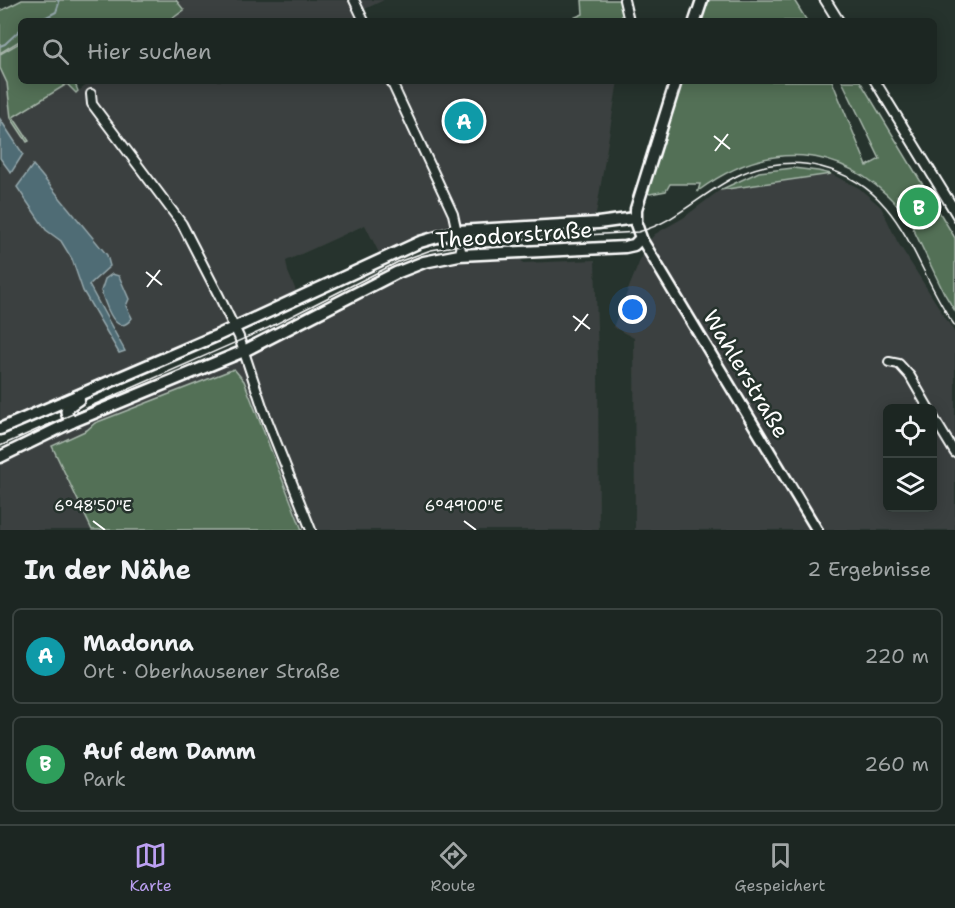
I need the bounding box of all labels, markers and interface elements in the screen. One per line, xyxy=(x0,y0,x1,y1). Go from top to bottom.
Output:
search box xyxy=(18,18,937,84)
icon: search xyxy=(39,35,72,68)
text: Hier suchen xyxy=(87,37,212,66)
pin: A xyxy=(444,98,484,144)
pin: B xyxy=(900,184,938,230)
street label: Theodorstraße xyxy=(435,215,593,255)
your location xyxy=(618,295,647,324)
street label: Wahlerstraße xyxy=(696,305,796,443)
map controls xyxy=(883,404,937,512)
button: locate xyxy=(883,404,937,458)
button: layers xyxy=(883,458,937,512)
text: 6°48'50"E xyxy=(54,496,132,516)
text: 6°49'00"E xyxy=(425,496,503,516)
text: In der Nähe xyxy=(24,552,191,587)
text: 2 Ergebnisse xyxy=(807,556,931,582)
text: Madonna xyxy=(83,629,194,658)
text: A xyxy=(38,643,53,669)
text: 220 m xyxy=(865,643,929,669)
text: Ort · Oberhausener Straße xyxy=(83,658,340,684)
text: Auf dem Damm xyxy=(83,737,256,766)
text: B xyxy=(39,751,52,777)
text: 260 m xyxy=(864,751,929,777)
text: Park xyxy=(83,766,126,792)
tab: Karte xyxy=(129,839,172,896)
tab: Route xyxy=(431,839,476,896)
tab: Gespeichert xyxy=(734,839,826,896)

